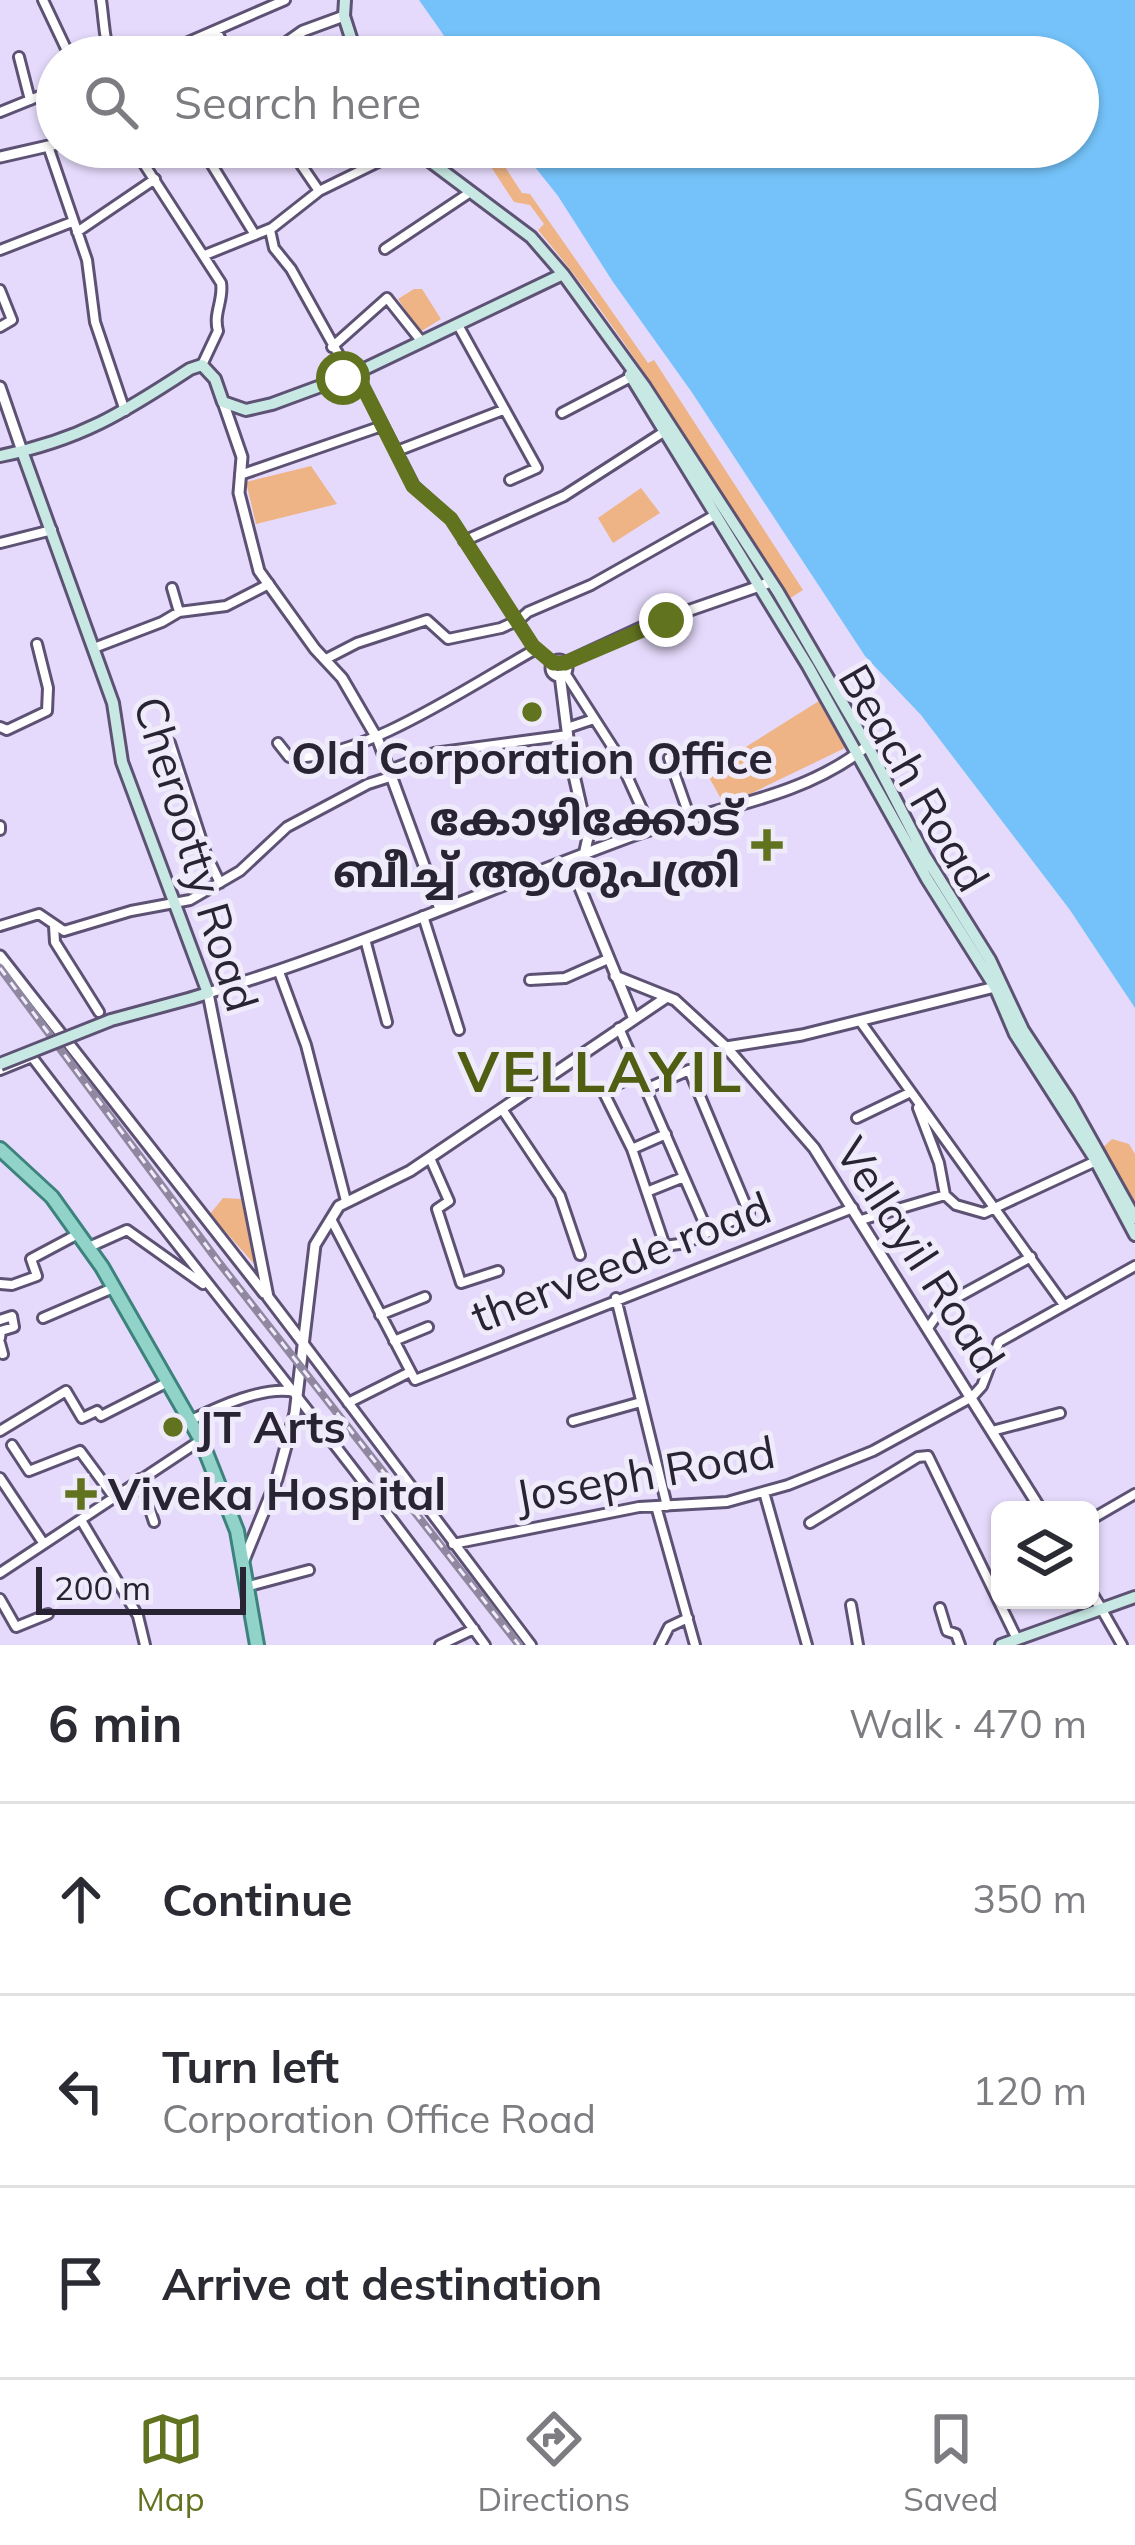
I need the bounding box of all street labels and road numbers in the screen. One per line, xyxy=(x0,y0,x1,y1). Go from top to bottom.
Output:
street label: Beach Road xyxy=(827,654,1002,901)
street label: Cherootty Road xyxy=(123,690,271,1018)
street label: Vellayil Road xyxy=(824,1126,1018,1382)
street label: therveede road xyxy=(463,1178,778,1344)
street label: Joseph Road xyxy=(511,1423,779,1523)

